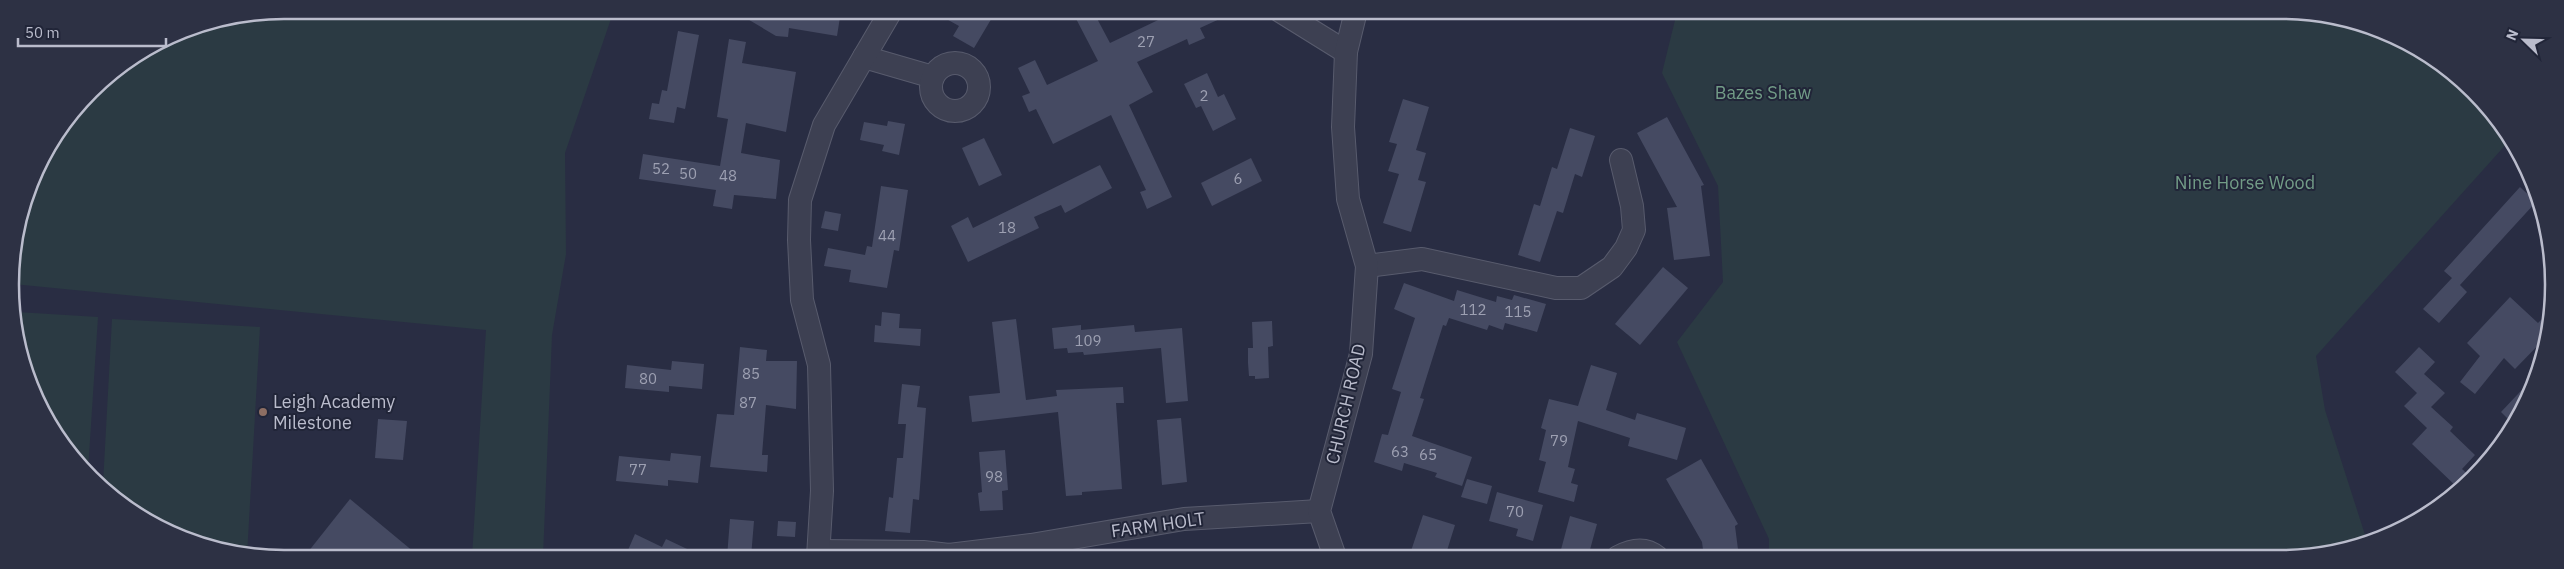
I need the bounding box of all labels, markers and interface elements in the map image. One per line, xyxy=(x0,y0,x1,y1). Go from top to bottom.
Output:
scale bar xyxy=(18,15,165,47)
north arrow xyxy=(2499,15,2549,65)
text: 50 m xyxy=(25,23,60,42)
text: N xyxy=(2502,27,2522,43)
house number: 27 xyxy=(1137,32,1155,51)
park label: Bazes Shaw xyxy=(1715,81,1811,104)
house number: 2 xyxy=(1199,86,1209,105)
house number: 52 xyxy=(652,159,670,178)
house number: 50 xyxy=(679,164,697,183)
house number: 48 xyxy=(719,166,737,185)
house number: 6 xyxy=(1233,169,1243,188)
park label: Nine Horse Wood xyxy=(2175,171,2315,194)
house number: 18 xyxy=(998,218,1016,237)
house number: 44 xyxy=(878,226,896,245)
house number: 112 xyxy=(1459,300,1487,319)
house number: 115 xyxy=(1504,302,1532,321)
house number: 109 xyxy=(1074,331,1102,350)
street label: CHURCH ROAD xyxy=(1320,341,1371,466)
house number: 85 xyxy=(742,364,760,383)
house number: 80 xyxy=(639,369,657,388)
place label: Leigh Academy Milestone xyxy=(273,390,395,434)
house number: 87 xyxy=(739,393,757,412)
marker: Leigh Academy Milestone xyxy=(257,406,269,418)
house number: 79 xyxy=(1550,431,1568,450)
house number: 63 xyxy=(1391,442,1409,461)
house number: 65 xyxy=(1419,445,1437,464)
house number: 77 xyxy=(629,460,647,479)
house number: 98 xyxy=(985,467,1003,486)
house number: 70 xyxy=(1506,502,1524,521)
street label: FARM HOLT xyxy=(1109,507,1206,542)

